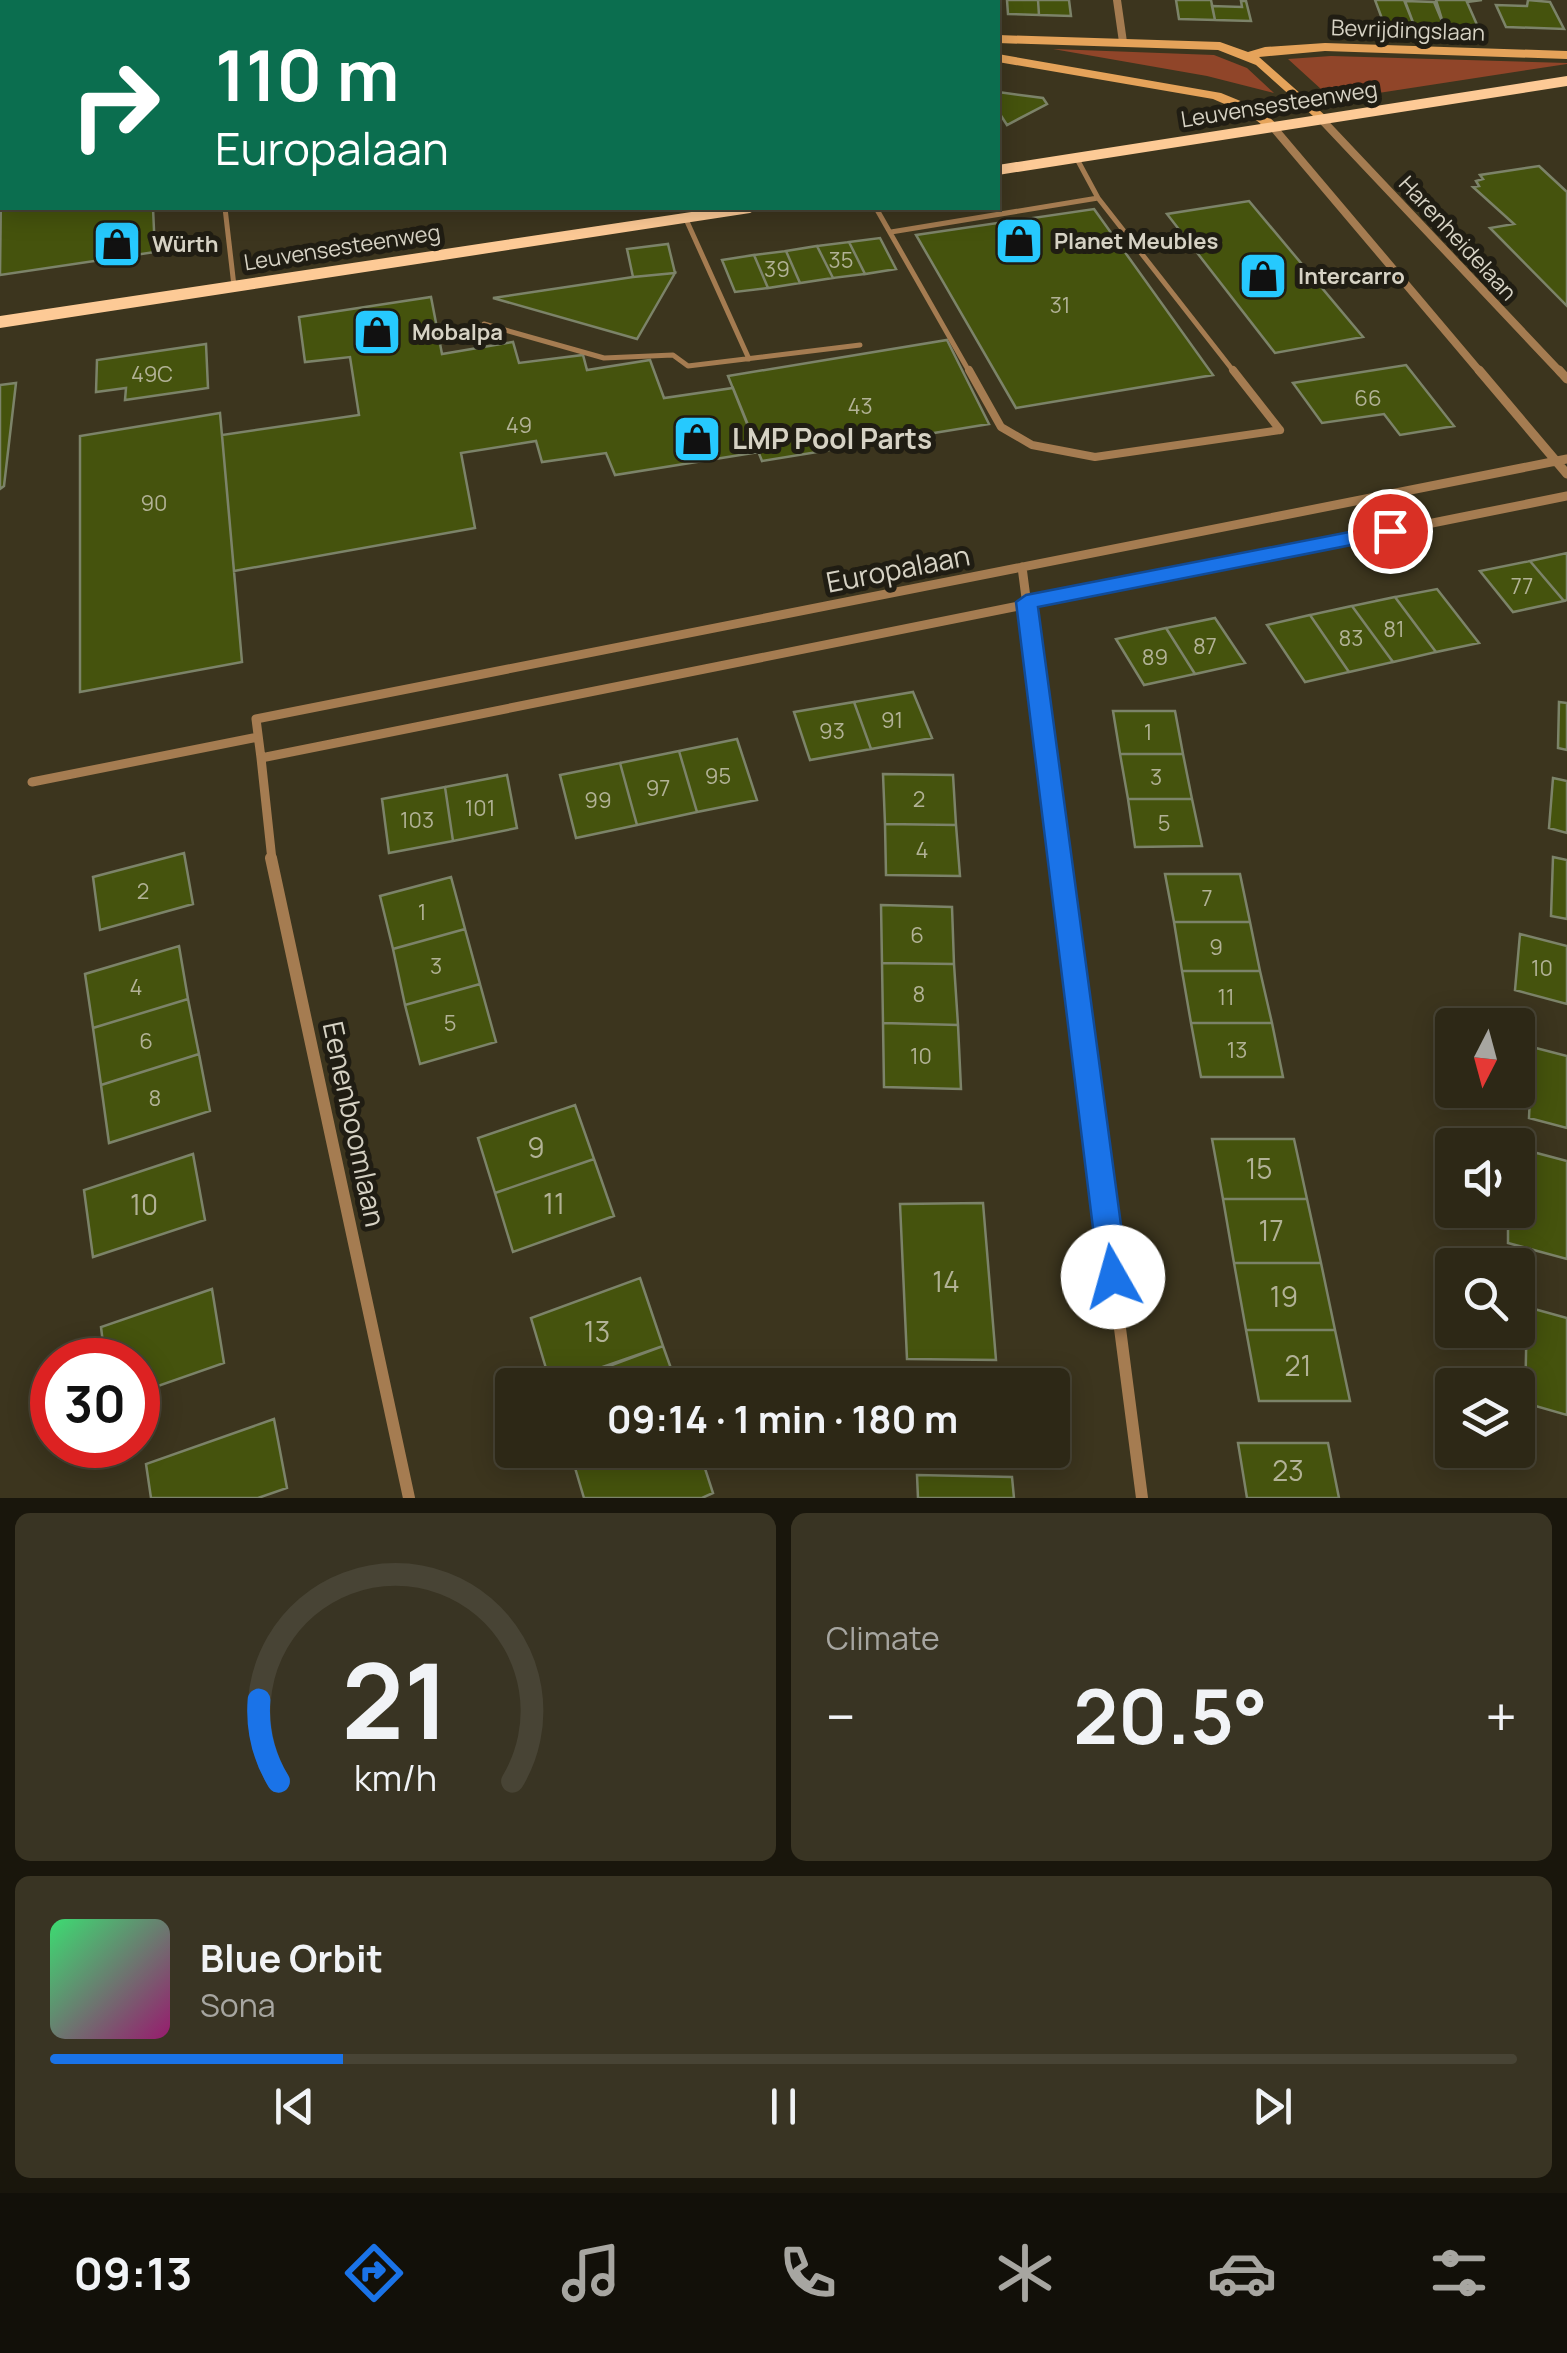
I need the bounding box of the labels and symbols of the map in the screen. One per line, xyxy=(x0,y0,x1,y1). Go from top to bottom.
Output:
street label: Bevrijdingslaan xyxy=(1330,12,1486,48)
street label: Leuvensesteenweg xyxy=(1179,74,1379,134)
street label: Harenheidelaan xyxy=(1392,169,1524,307)
shop icon: Planet Meubles xyxy=(993,215,1045,267)
street label: Leuvensesteenweg xyxy=(242,217,442,277)
shop icon: Würth xyxy=(91,218,143,270)
place label: Planet Meubles xyxy=(1054,226,1218,256)
place label: Würth xyxy=(152,229,219,259)
house number: 35 xyxy=(829,245,853,275)
shop icon: Intercarro xyxy=(1237,250,1289,302)
house number: 39 xyxy=(764,254,790,284)
place label: Intercarro xyxy=(1298,261,1405,291)
house number: 31 xyxy=(1050,290,1070,320)
shop icon: Mobalpa xyxy=(351,306,403,358)
place label: Mobalpa xyxy=(412,317,503,347)
house number: 49C xyxy=(131,359,173,389)
house number: 66 xyxy=(1354,383,1382,413)
house number: 43 xyxy=(847,391,873,421)
house number: 49 xyxy=(506,410,532,440)
shop icon: LMP Pool Parts xyxy=(671,413,723,465)
place label: LMP Pool Parts xyxy=(732,419,932,457)
house number: 90 xyxy=(140,488,168,518)
pin xyxy=(1348,489,1433,574)
street label: Europalaan xyxy=(823,535,973,601)
house number: 77 xyxy=(1511,571,1533,601)
house number: 81 xyxy=(1383,614,1405,644)
house number: 83 xyxy=(1339,623,1363,653)
house number: 87 xyxy=(1193,631,1217,661)
house number: 89 xyxy=(1142,642,1168,672)
house number: 91 xyxy=(881,705,903,735)
house number: 93 xyxy=(819,716,845,746)
house number: 1 xyxy=(1144,717,1152,747)
house number: 95 xyxy=(705,761,731,791)
house number: 3 xyxy=(1150,762,1162,792)
house number: 97 xyxy=(646,773,670,803)
house number: 2 xyxy=(913,784,925,814)
house number: 99 xyxy=(584,785,612,815)
house number: 101 xyxy=(465,793,495,823)
house number: 103 xyxy=(400,805,434,835)
house number: 5 xyxy=(1158,808,1170,838)
house number: 4 xyxy=(916,835,928,865)
house number: 2 xyxy=(137,876,149,906)
house number: 7 xyxy=(1201,883,1213,913)
house number: 1 xyxy=(418,897,426,927)
house number: 6 xyxy=(910,920,924,950)
house number: 9 xyxy=(1209,932,1223,962)
house number: 3 xyxy=(430,951,442,981)
house number: 10 xyxy=(1531,953,1553,983)
house number: 4 xyxy=(130,972,142,1002)
house number: 8 xyxy=(913,979,925,1009)
house number: 11 xyxy=(1217,982,1235,1012)
house number: 5 xyxy=(444,1008,456,1038)
north arrow xyxy=(1435,1008,1535,1108)
street label: Eenenboomlaan xyxy=(315,1018,395,1230)
house number: 6 xyxy=(139,1026,153,1056)
house number: 13 xyxy=(1227,1035,1247,1065)
house number: 10 xyxy=(910,1041,932,1071)
house number: 8 xyxy=(149,1083,161,1113)
house number: 9 xyxy=(527,1128,545,1166)
house number: 15 xyxy=(1245,1149,1273,1187)
house number: 11 xyxy=(543,1184,565,1222)
house number: 10 xyxy=(130,1185,158,1223)
house number: 17 xyxy=(1259,1211,1283,1249)
position arrow xyxy=(1061,1225,1165,1329)
house number: 14 xyxy=(932,1262,960,1300)
house number: 19 xyxy=(1270,1277,1298,1315)
house number: 13 xyxy=(584,1312,610,1350)
speed limit sign: 30 xyxy=(30,1338,160,1468)
house number: 21 xyxy=(1285,1346,1311,1384)
house number: 23 xyxy=(1272,1451,1304,1489)

